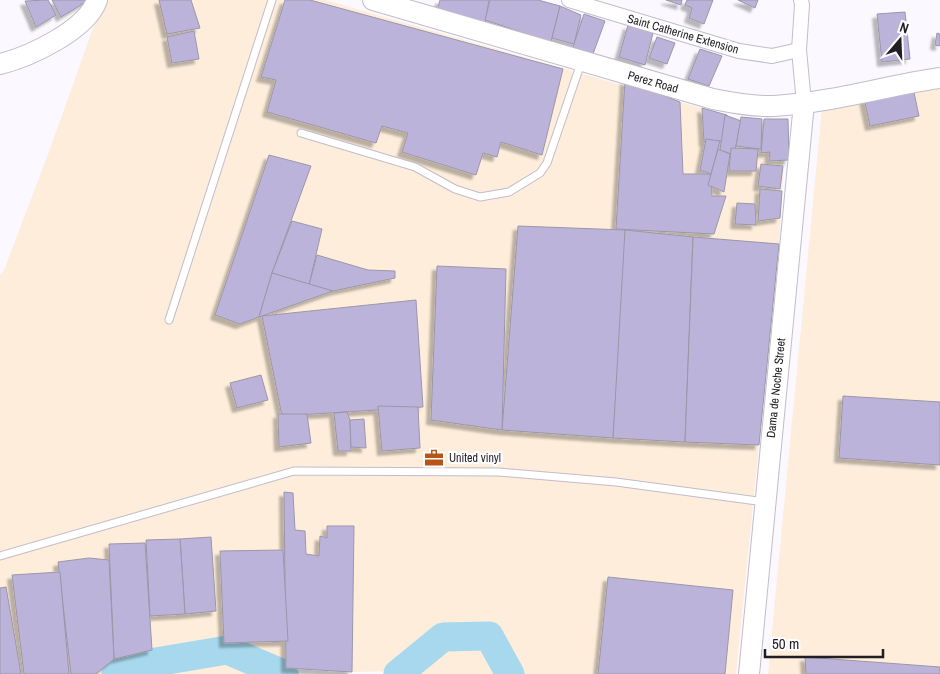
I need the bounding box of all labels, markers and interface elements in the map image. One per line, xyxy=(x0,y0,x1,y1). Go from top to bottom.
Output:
street label: Saint Catherine Extension xyxy=(625,10,741,58)
north arrow xyxy=(875,15,925,65)
text: N xyxy=(897,18,911,38)
street label: Perez Road xyxy=(626,67,680,97)
street label: Dama de Noche Street xyxy=(763,337,789,439)
office icon: United vinyl xyxy=(423,447,445,469)
place label: United vinyl xyxy=(449,450,501,466)
scale bar xyxy=(765,626,882,658)
text: 50 m xyxy=(772,633,799,654)

